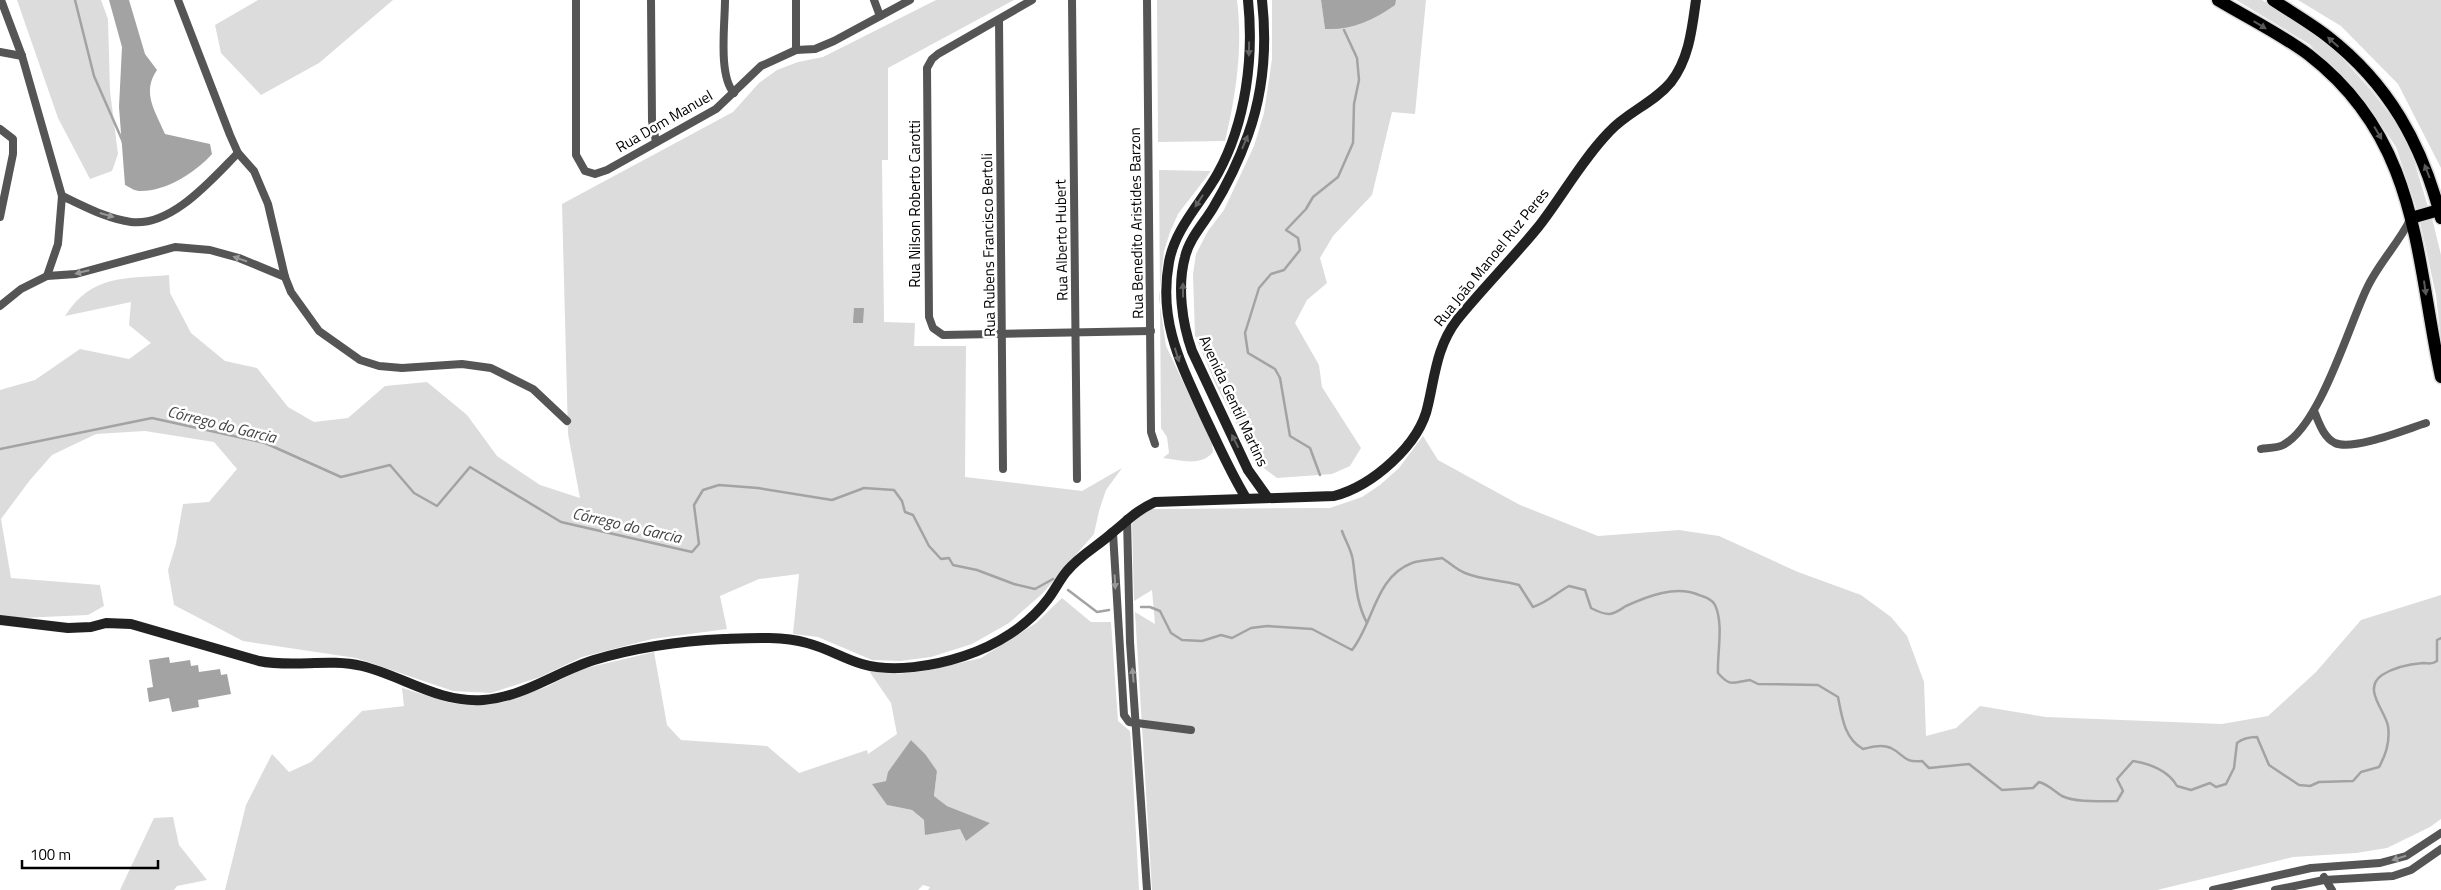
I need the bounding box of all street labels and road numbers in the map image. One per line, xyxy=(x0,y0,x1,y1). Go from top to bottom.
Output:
street label: Rua Dom Manuel xyxy=(611,84,717,158)
street label: Rua Nilson Roberto Carotti xyxy=(903,120,926,288)
street label: Rua Benedito Aristides Barzon xyxy=(1123,127,1149,319)
street label: Rua Rubens Francisco Bertoli xyxy=(975,153,1001,337)
street label: Rua Alberto Hubert xyxy=(1048,178,1074,301)
street label: Rua João Manoel Ruz Peres xyxy=(1428,183,1554,331)
street label: Avenida Gentil Martins xyxy=(1193,332,1275,470)

